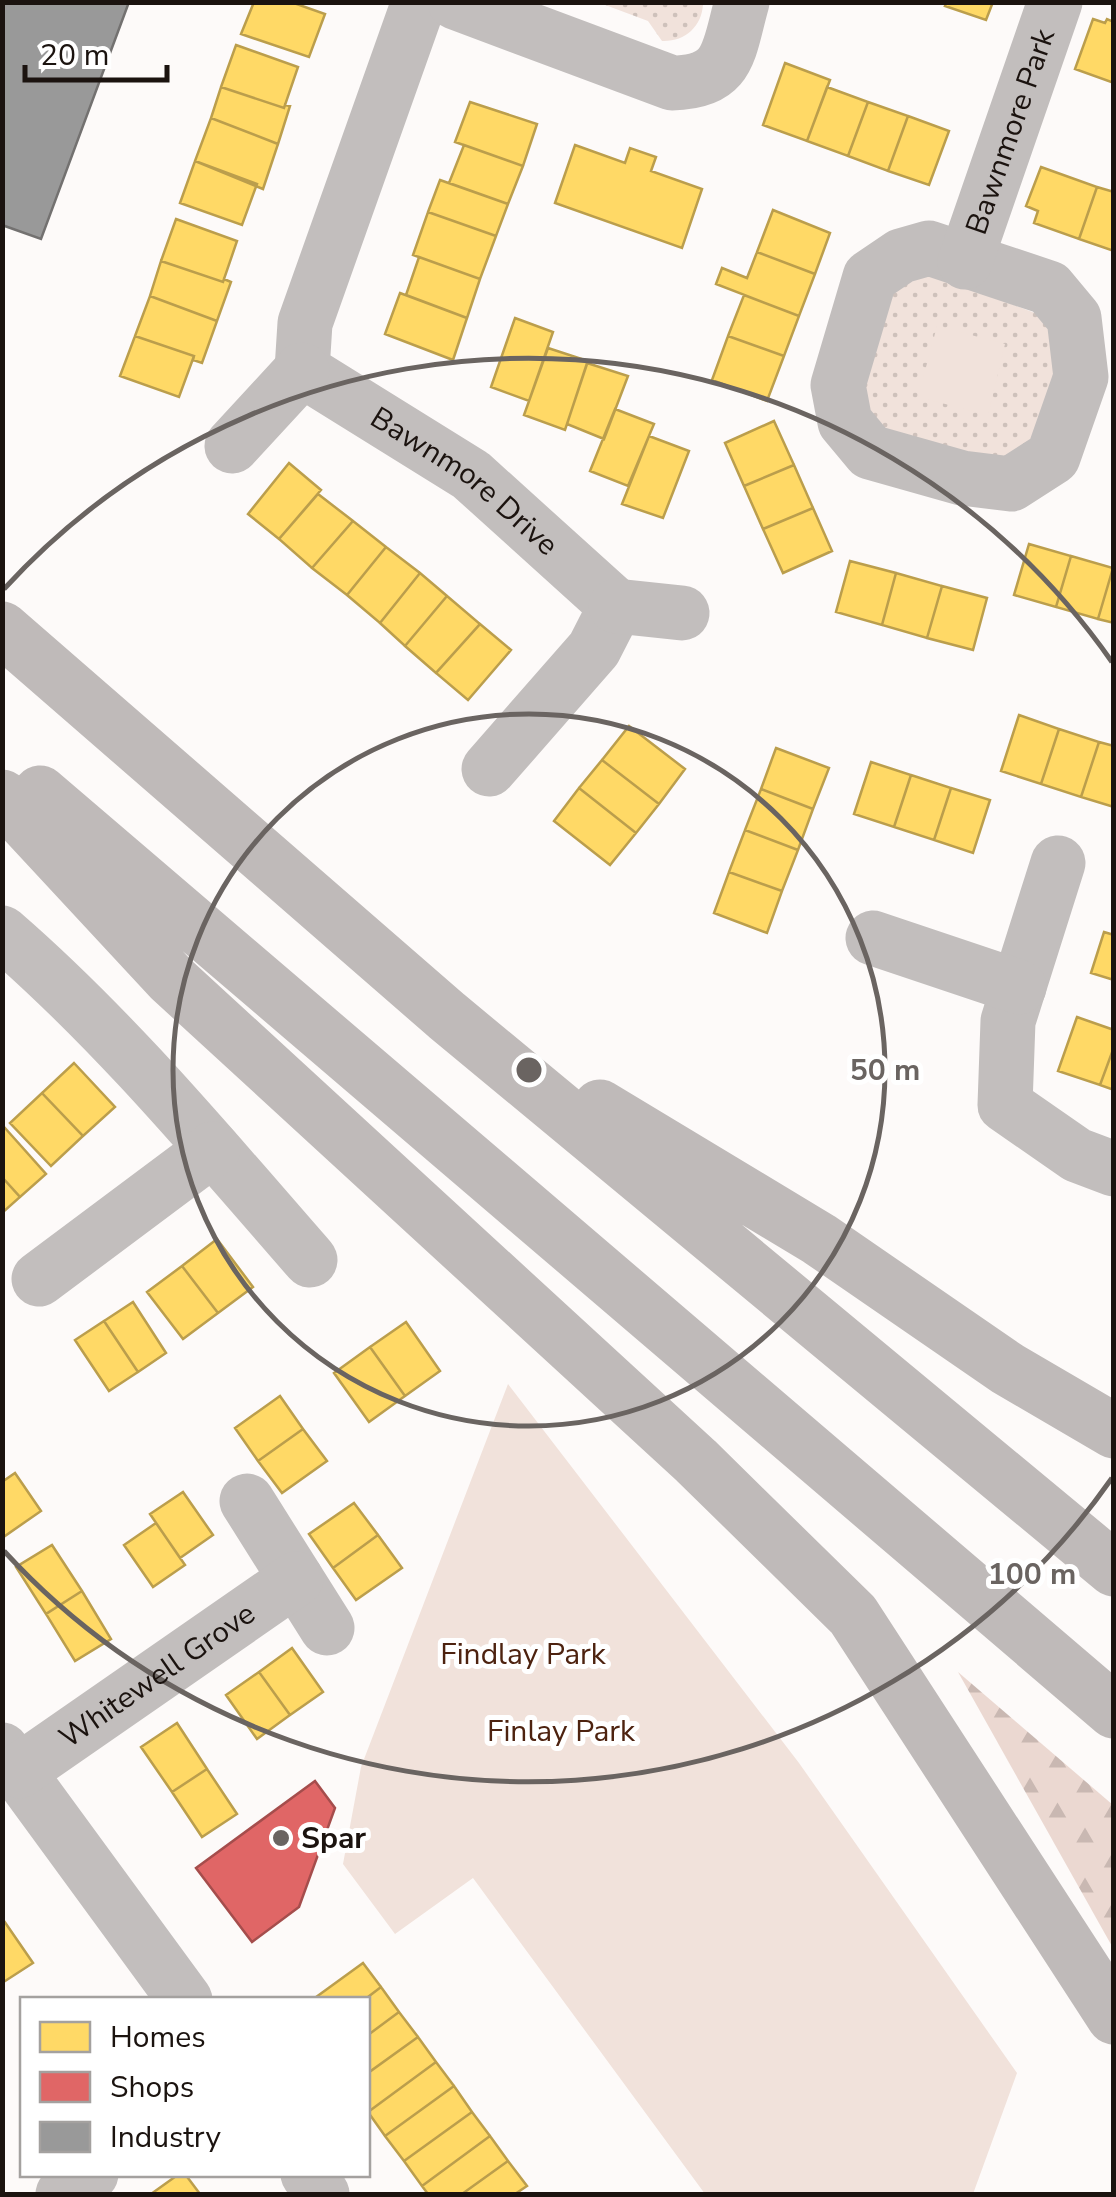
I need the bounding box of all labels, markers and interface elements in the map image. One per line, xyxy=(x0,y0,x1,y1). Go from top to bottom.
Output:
scale bar xyxy=(25,20,168,82)
street label: Bawnmore Park xyxy=(956,22,1065,240)
text: 20 m xyxy=(40,35,109,76)
street label: Bawnmore Drive xyxy=(363,397,567,565)
text: 50 m xyxy=(850,1050,920,1091)
centre of rings xyxy=(511,1052,547,1088)
text: 100 m xyxy=(988,1554,1076,1595)
street label: Whitewell Grove xyxy=(51,1593,263,1758)
park label: Findlay Park xyxy=(440,1634,607,1675)
park label: Finlay Park xyxy=(487,1711,636,1752)
place label: Spar xyxy=(301,1818,366,1859)
marker: Spar xyxy=(270,1827,292,1849)
legend xyxy=(20,1997,370,2177)
text: Homes xyxy=(110,2017,206,2058)
text: Shops xyxy=(110,2067,194,2108)
text: Industry xyxy=(110,2117,221,2158)

